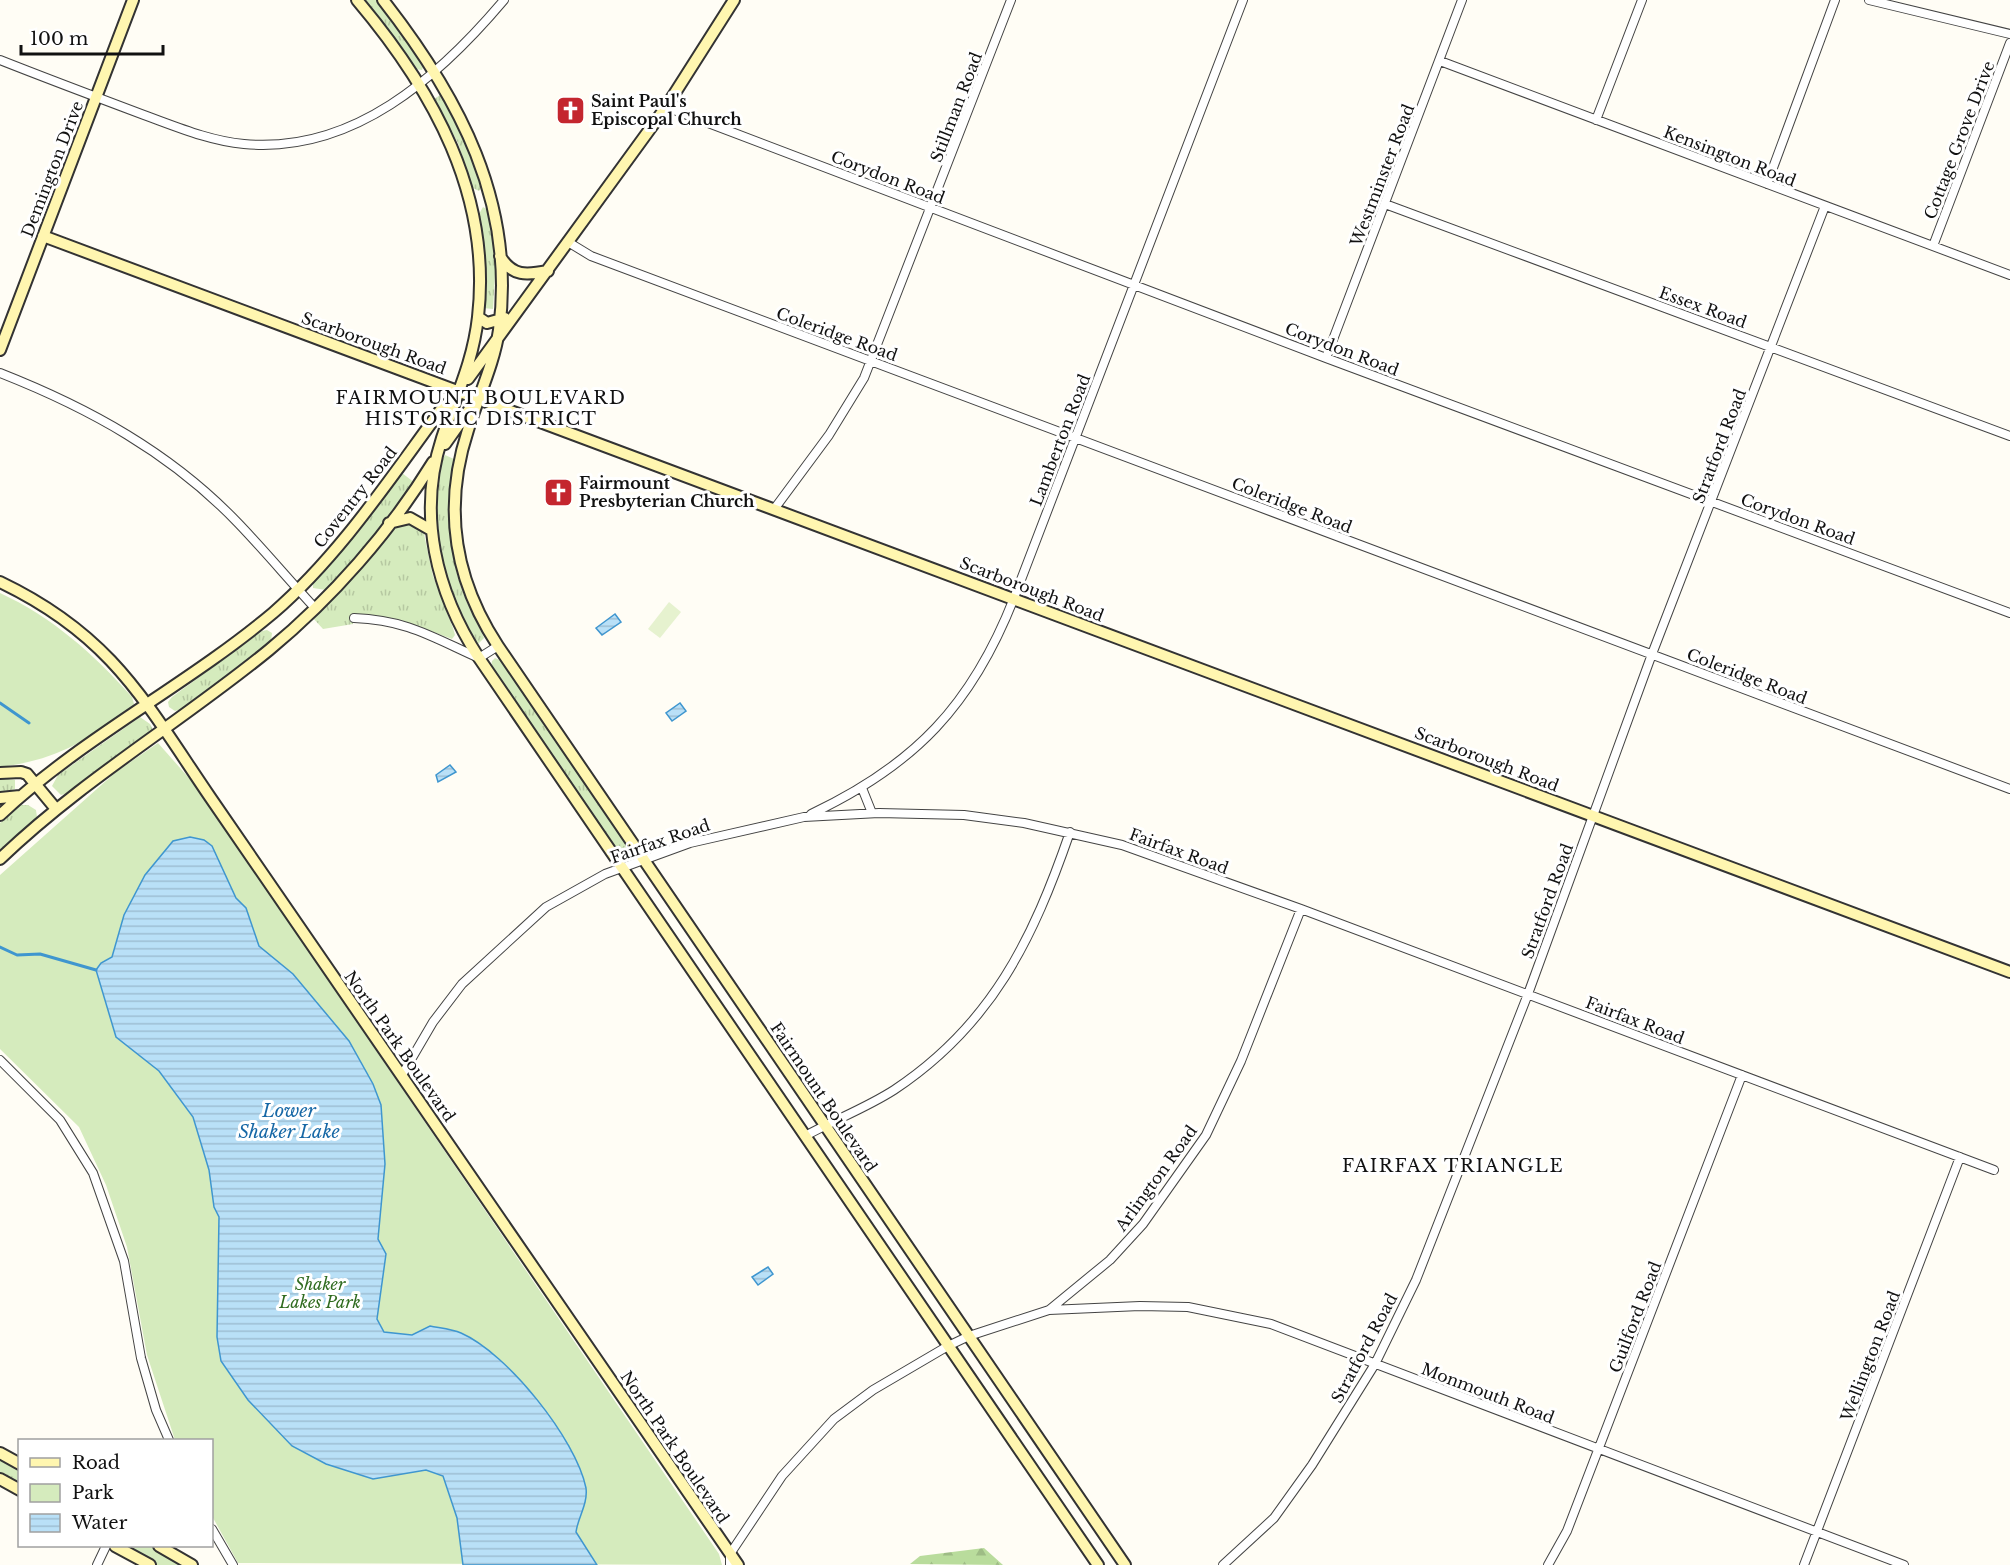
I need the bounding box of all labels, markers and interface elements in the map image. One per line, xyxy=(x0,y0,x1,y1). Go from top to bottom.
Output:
scale bar xyxy=(21,18,164,56)
text: 100 m xyxy=(30,28,88,50)
street label: Stillman Road xyxy=(926,49,986,165)
street label: Cottage Grove Drive xyxy=(1920,58,1998,222)
place label: Saint Paul's Episcopal Church xyxy=(591,91,742,129)
church icon: Saint Paul's Episcopal Church xyxy=(554,94,586,126)
street label: Demington Drive xyxy=(17,98,87,240)
street label: Westminster Road xyxy=(1345,101,1418,250)
street label: Kensington Road xyxy=(1661,122,1799,191)
street label: Corydon Road xyxy=(828,146,948,208)
street label: Essex Road xyxy=(1656,282,1750,332)
street label: Coleridge Road xyxy=(774,303,900,365)
street label: Scarborough Road xyxy=(299,307,449,379)
street label: Corydon Road xyxy=(1282,318,1402,380)
street label: Lamberton Road xyxy=(1026,371,1094,509)
street label: Stratford Road xyxy=(1688,386,1750,506)
district label: FAIRMOUNT BOULEVARD HISTORIC DISTRICT xyxy=(336,387,626,430)
street label: Coventry Road xyxy=(309,442,401,552)
place label: Fairmount Presbyterian Church xyxy=(579,473,755,511)
street label: Coleridge Road xyxy=(1229,473,1355,537)
church icon: Fairmount Presbyterian Church xyxy=(542,476,574,508)
street label: Corydon Road xyxy=(1738,489,1858,549)
street label: Scarborough Road xyxy=(957,552,1107,626)
street label: Coleridge Road xyxy=(1684,644,1810,708)
street label: Scarborough Road xyxy=(1412,722,1562,796)
street label: Fairfax Road xyxy=(607,815,713,867)
street label: Fairfax Road xyxy=(1127,824,1232,878)
street label: Stratford Road xyxy=(1517,840,1577,961)
street label: North Park Boulevard xyxy=(340,967,460,1125)
street label: Fairfax Road xyxy=(1583,992,1687,1048)
street label: Fairmount Boulevard xyxy=(766,1018,882,1176)
water label: Lower Shaker Lake xyxy=(238,1100,340,1143)
street label: Arlington Road xyxy=(1110,1121,1201,1236)
district label: FAIRFAX TRIANGLE xyxy=(1342,1155,1564,1177)
street label: Guilford Road xyxy=(1605,1258,1665,1375)
park label: Shaker Lakes Park xyxy=(278,1274,361,1312)
street label: Wellington Road xyxy=(1836,1288,1904,1425)
street label: Stratford Road xyxy=(1327,1290,1401,1406)
street label: Monmouth Road xyxy=(1419,1358,1558,1428)
street label: North Park Boulevard xyxy=(617,1367,734,1527)
legend xyxy=(18,1439,213,1547)
text: Road xyxy=(72,1452,120,1474)
text: Park xyxy=(72,1482,114,1504)
text: Water xyxy=(71,1512,128,1534)

